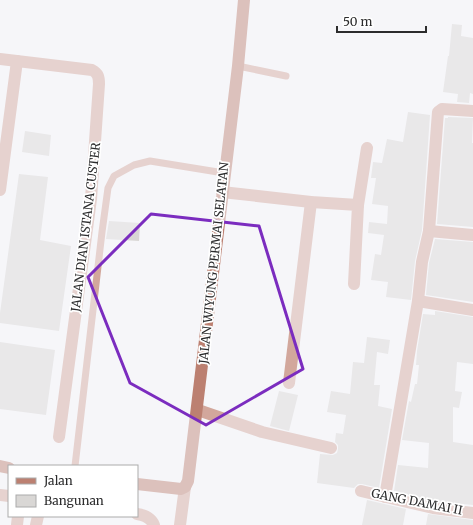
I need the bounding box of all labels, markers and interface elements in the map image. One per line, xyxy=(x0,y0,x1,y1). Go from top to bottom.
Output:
scale bar xyxy=(337,8,426,34)
text: 50 m xyxy=(343,14,372,29)
street label: JALAN DIAN ISTANA CUSTER xyxy=(68,141,103,313)
street label: JALAN WIYUNG PERMAI SELATAN xyxy=(195,161,232,366)
legend xyxy=(8,465,138,517)
text: Jalan xyxy=(43,473,73,488)
street label: GANG DAMAI II xyxy=(370,485,464,518)
text: Bangunan xyxy=(44,493,104,508)

